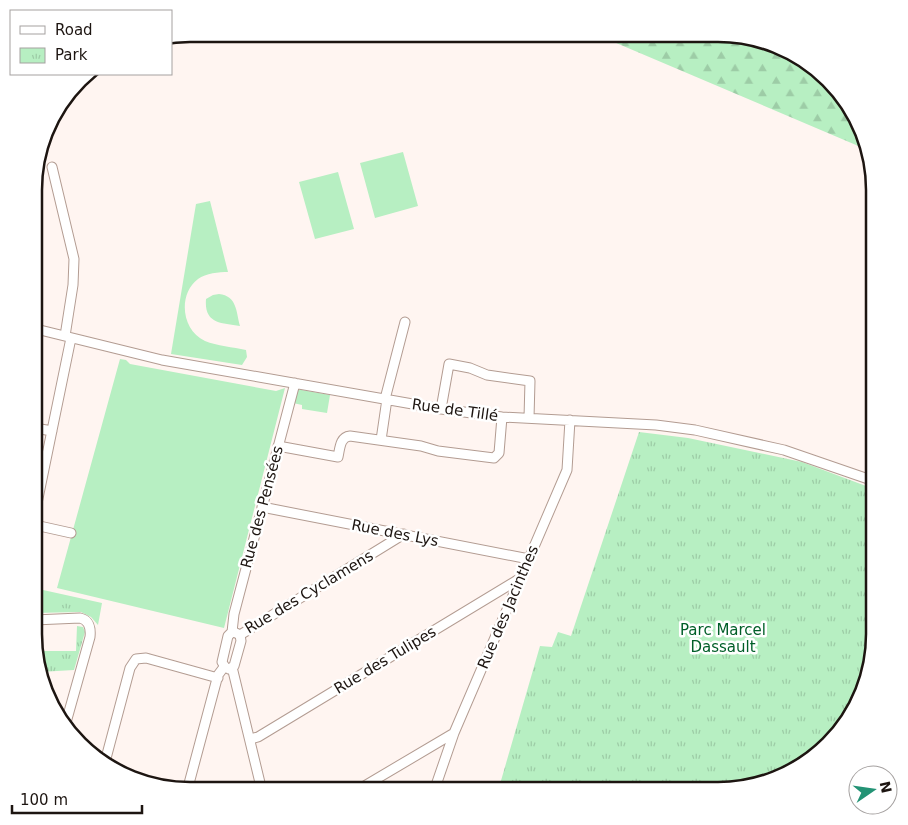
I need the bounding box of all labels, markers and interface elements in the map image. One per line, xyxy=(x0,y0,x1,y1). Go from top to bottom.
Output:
legend xyxy=(10,10,172,75)
text: Road xyxy=(55,21,93,39)
text: Park xyxy=(55,46,88,64)
street label: Rue de Tillé xyxy=(411,395,499,425)
street label: Rue des Pensées xyxy=(237,444,287,570)
street label: Rue des Lys xyxy=(350,516,440,550)
street label: Rue des Jacinthes xyxy=(474,542,542,672)
street label: Rue des Cyclamens xyxy=(241,546,377,637)
park label: Parc Marcel Dassault xyxy=(680,621,766,656)
street label: Rue des Tulipes xyxy=(331,622,439,698)
north arrow xyxy=(848,765,898,815)
text: N xyxy=(877,780,895,795)
scale bar xyxy=(12,782,142,814)
text: 100 m xyxy=(20,791,68,809)

